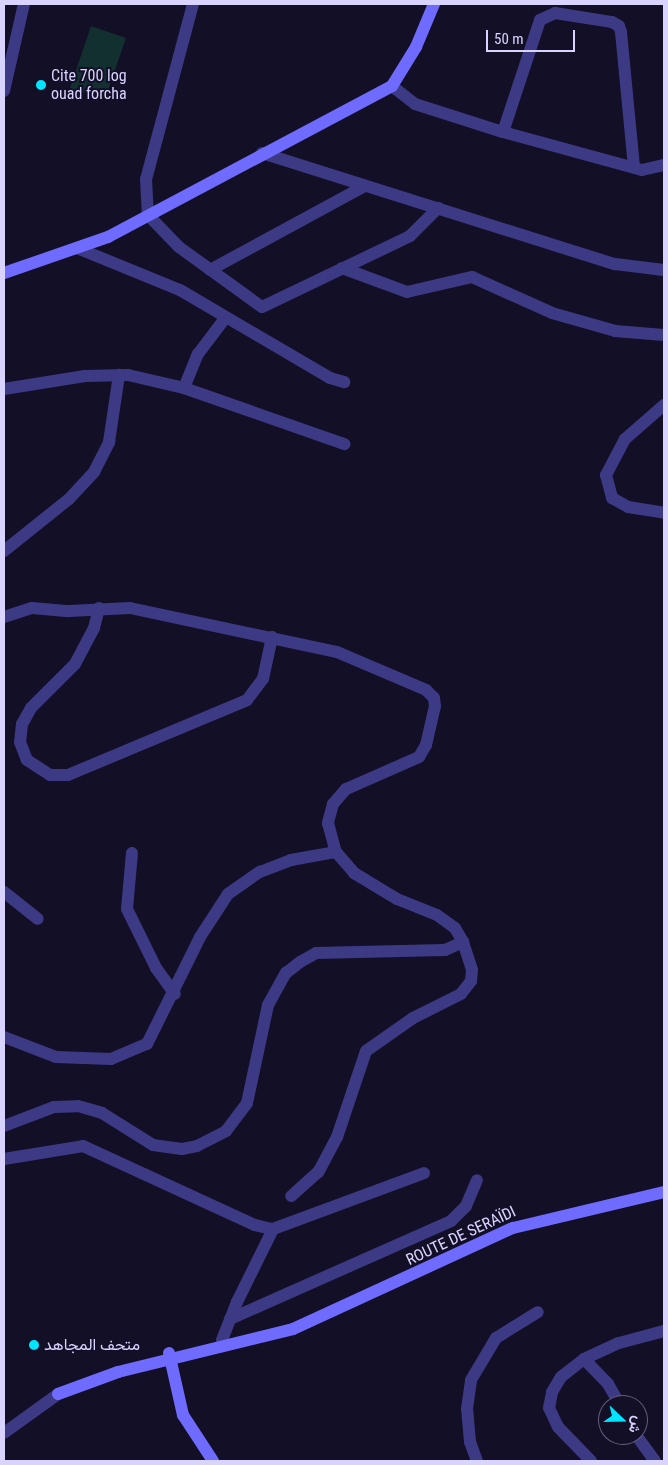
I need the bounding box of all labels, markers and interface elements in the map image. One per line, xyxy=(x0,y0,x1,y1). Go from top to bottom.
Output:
scale bar xyxy=(488,20,577,52)
text: 50 m xyxy=(494,30,524,48)
place label: Cite 700 log ouad forcha xyxy=(51,66,127,104)
marker: Cite 700 log ouad forcha xyxy=(35,79,47,91)
street label: ROUTE DE SERAÏDI xyxy=(403,1202,519,1270)
place label: متحف المجاهد xyxy=(44,1335,140,1355)
marker: متحف المجاهد xyxy=(28,1339,40,1351)
north arrow xyxy=(598,1395,648,1445)
text: ش xyxy=(626,1414,647,1436)

